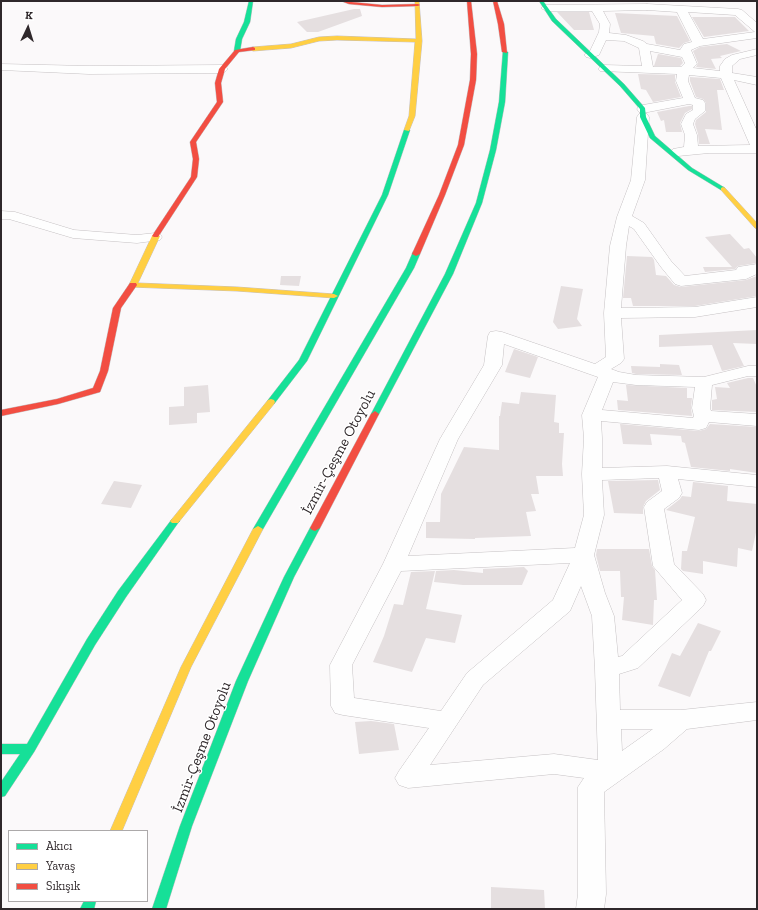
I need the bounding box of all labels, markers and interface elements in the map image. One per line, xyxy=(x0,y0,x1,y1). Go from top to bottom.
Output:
north arrow xyxy=(8,8,48,48)
text: K xyxy=(25,9,33,22)
street label: İzmir-Çeşme Otoyolu xyxy=(299,387,379,517)
street label: İzmir-Çeşme Otoyolu xyxy=(169,679,235,815)
legend xyxy=(8,830,148,902)
text: Akıcı xyxy=(46,839,72,853)
text: Yavaş xyxy=(46,859,75,873)
text: Sıkışık xyxy=(46,879,80,893)

